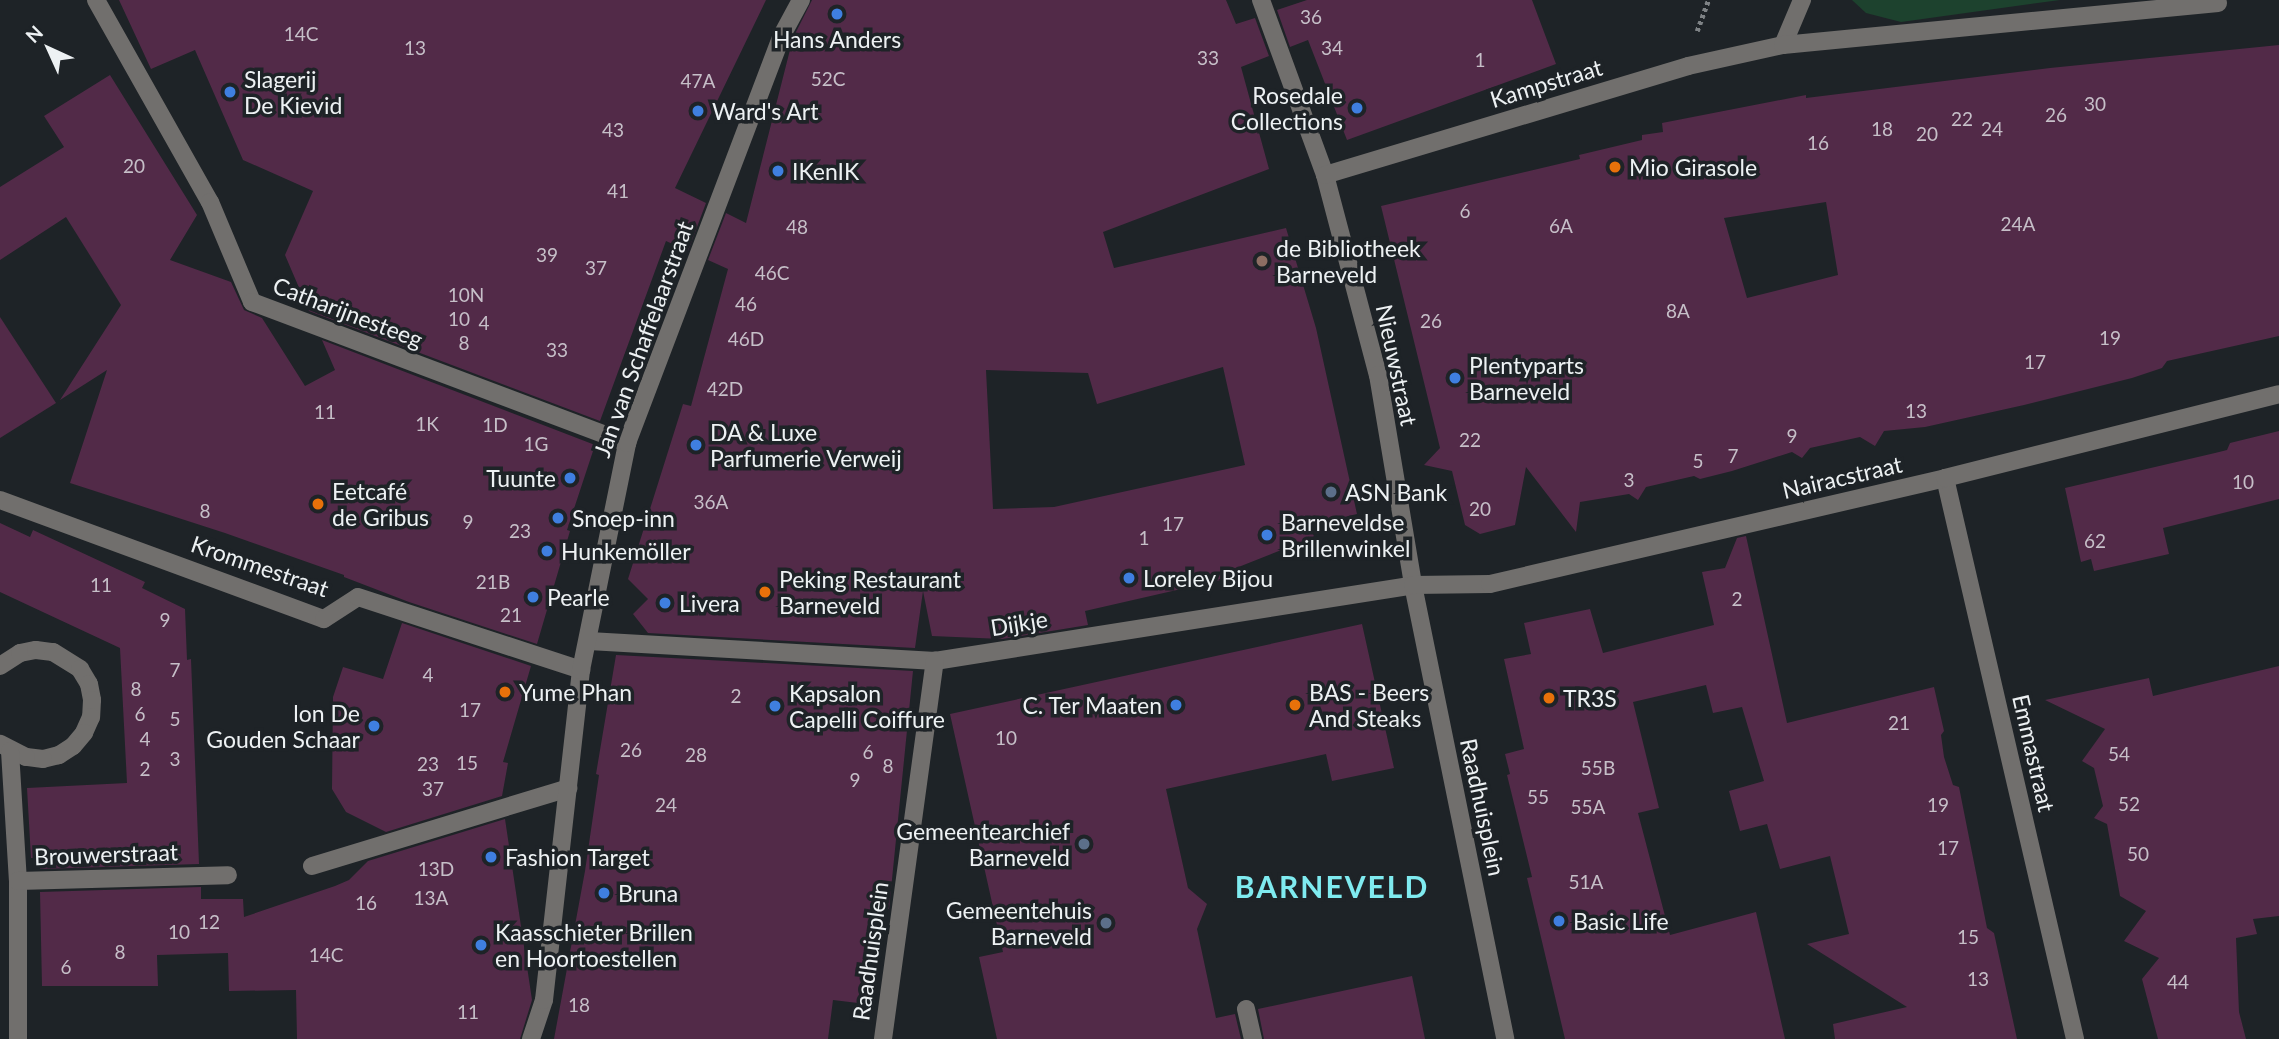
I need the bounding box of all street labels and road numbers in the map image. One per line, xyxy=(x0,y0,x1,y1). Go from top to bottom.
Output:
street label: Kampstraat xyxy=(1487,53,1605,113)
street label: Jan van Schaffelaarstraat xyxy=(587,217,699,461)
street label: Catharijnesteeg xyxy=(269,271,427,353)
street label: Nieuwstraat xyxy=(1371,302,1423,428)
street label: Nairacstraat xyxy=(1779,450,1905,504)
street label: Krommestraat xyxy=(188,530,332,602)
street label: Dijkje xyxy=(988,605,1050,641)
street label: Emmastraat xyxy=(2007,692,2061,814)
street label: Raadhuisplein xyxy=(1455,736,1511,878)
street label: Brouwerstraat xyxy=(34,838,178,870)
street label: Raadhuisplein xyxy=(847,880,893,1022)

